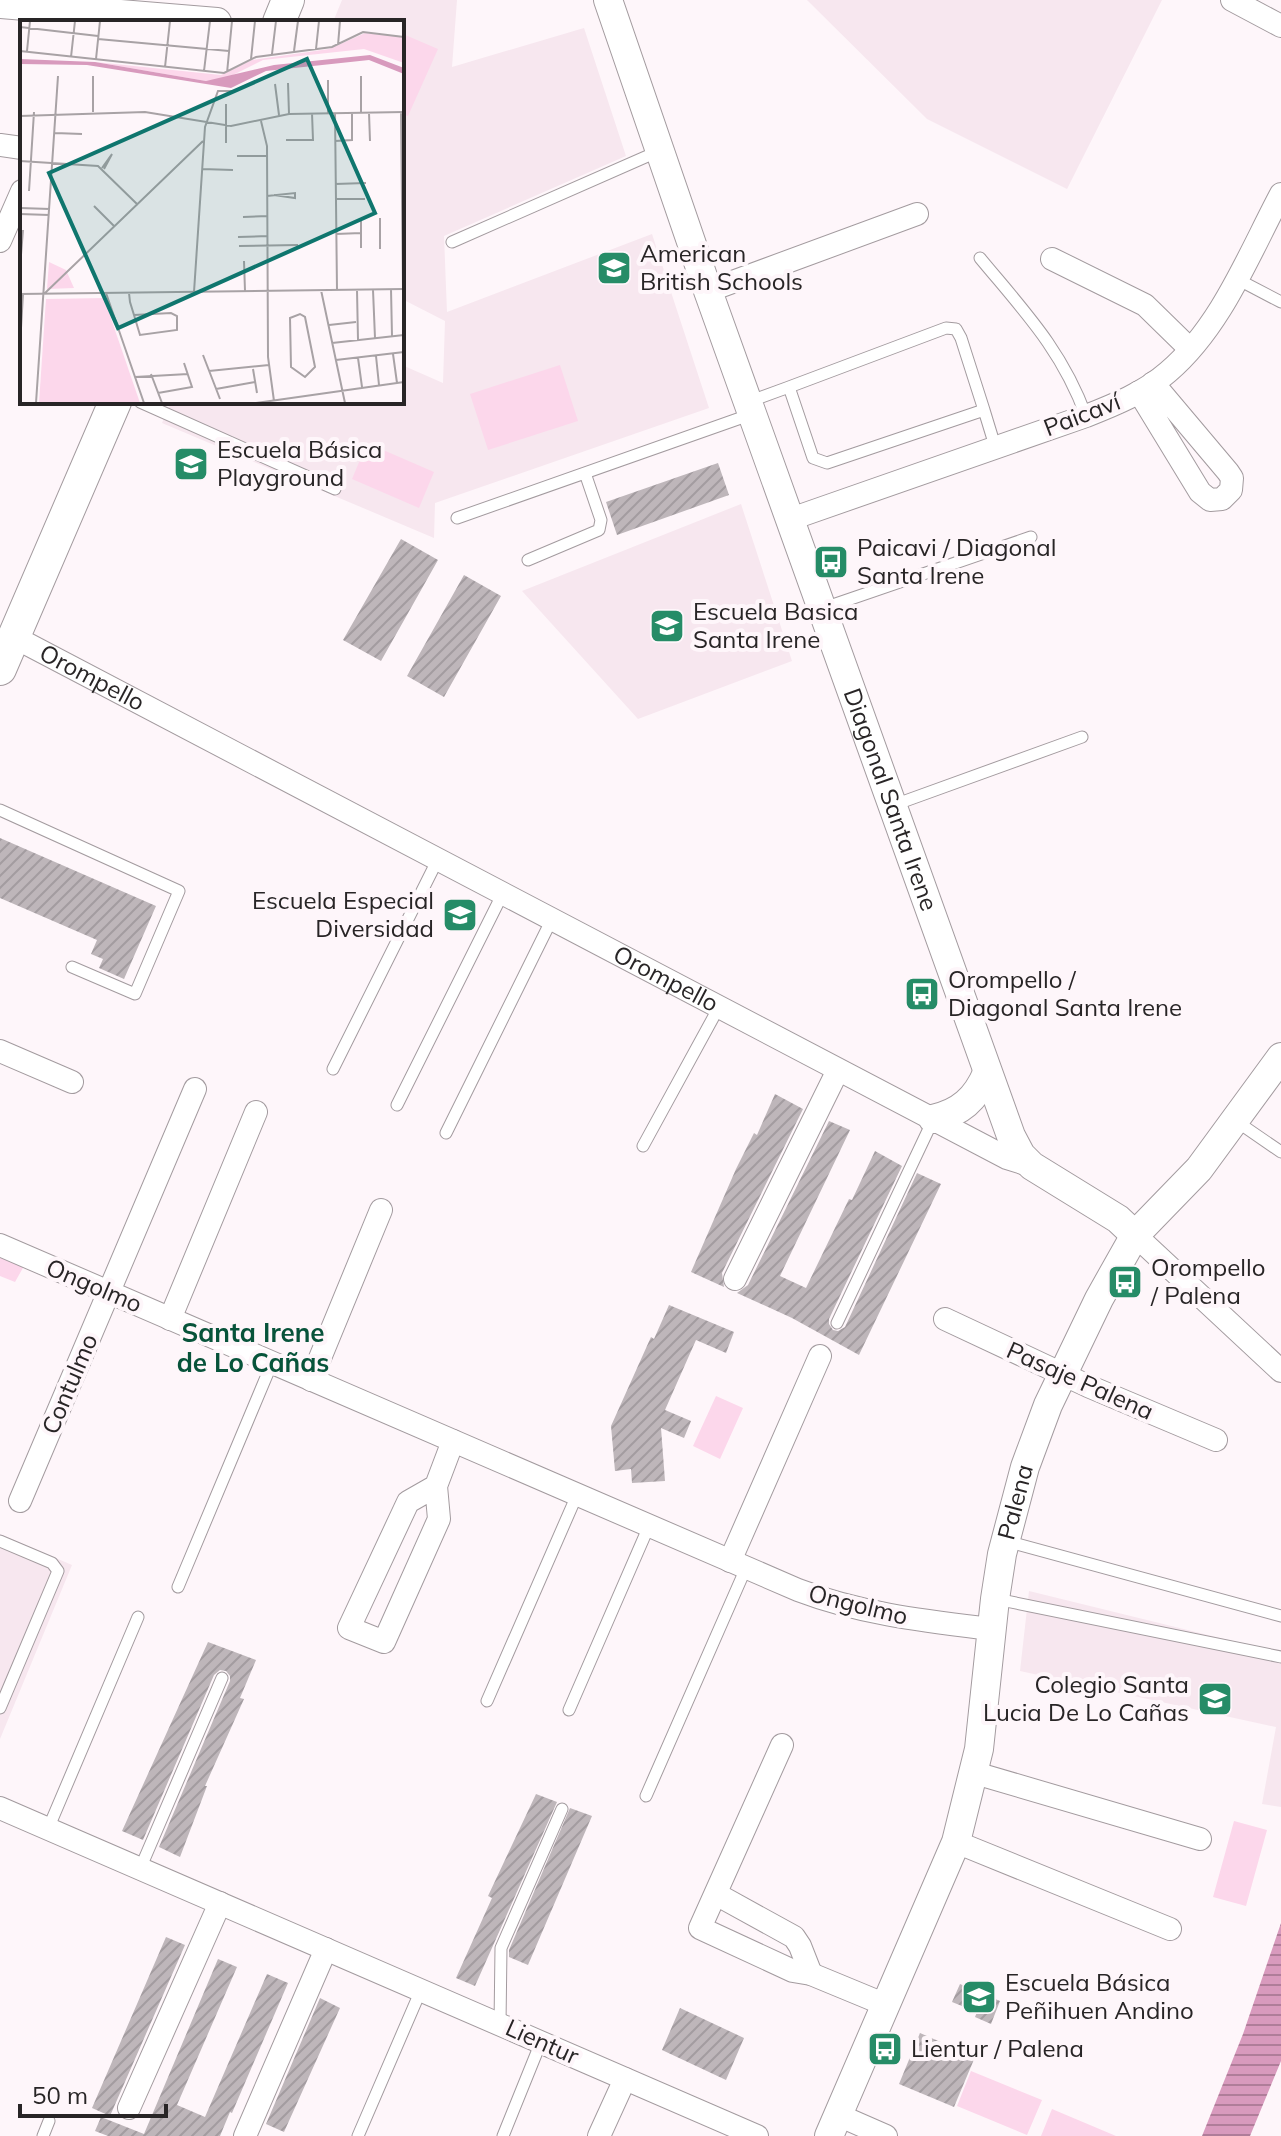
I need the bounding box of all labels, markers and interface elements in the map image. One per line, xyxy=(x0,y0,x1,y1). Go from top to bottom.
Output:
inset map xyxy=(20,20,404,404)
place label: American British Schools xyxy=(640,238,803,296)
school or university icon: American British Schools xyxy=(595,249,633,287)
street label: Paicaví xyxy=(1039,385,1125,442)
place label: Escuela Básica Playground xyxy=(217,434,383,492)
school or university icon: Escuela Básica Playground xyxy=(172,445,210,483)
place label: Paicavi / Diagonal Santa Irene xyxy=(857,532,1056,590)
bus stop icon: Paicavi / Diagonal Santa Irene xyxy=(812,543,850,581)
place label: Escuela Basica Santa Irene xyxy=(693,596,859,654)
school or university icon: Escuela Basica Santa Irene xyxy=(648,607,686,645)
street label: Orompello xyxy=(35,637,150,717)
street label: Diagonal Santa Irene xyxy=(838,684,945,915)
place label: Escuela Especial Diversidad xyxy=(252,885,434,943)
school or university icon: Escuela Especial Diversidad xyxy=(441,896,479,934)
street label: Orompello xyxy=(609,938,724,1018)
place label: Orompello / Diagonal Santa Irene xyxy=(948,964,1182,1022)
bus stop icon: Orompello / Diagonal Santa Irene xyxy=(903,975,941,1013)
street label: Ongolmo xyxy=(42,1251,147,1319)
place label: Orompello / Palena xyxy=(1150,1252,1265,1310)
bus stop icon: Orompello / Palena xyxy=(1106,1263,1144,1301)
district label: Santa Irene de Lo Cañas xyxy=(177,1316,329,1379)
street label: Contulmo xyxy=(35,1329,104,1438)
street label: Pasaje Palena xyxy=(1002,1334,1158,1426)
street label: Palena xyxy=(990,1461,1039,1543)
street label: Ongolmo xyxy=(805,1577,911,1631)
place label: Colegio Santa Lucia De Lo Cañas xyxy=(983,1669,1189,1727)
school or university icon: Colegio Santa Lucia De Lo Cañas xyxy=(1196,1680,1234,1718)
place label: Escuela Básica Peñihuen Andino xyxy=(1005,1967,1194,2025)
school or university icon: Escuela Básica Peñihuen Andino xyxy=(960,1978,998,2016)
street label: Lientur xyxy=(501,2012,584,2071)
bus stop icon: Lientur / Palena xyxy=(866,2030,904,2068)
place label: Lientur / Palena xyxy=(911,2033,1084,2063)
scale bar xyxy=(20,2068,166,2118)
text: 50 m xyxy=(32,2080,88,2110)

